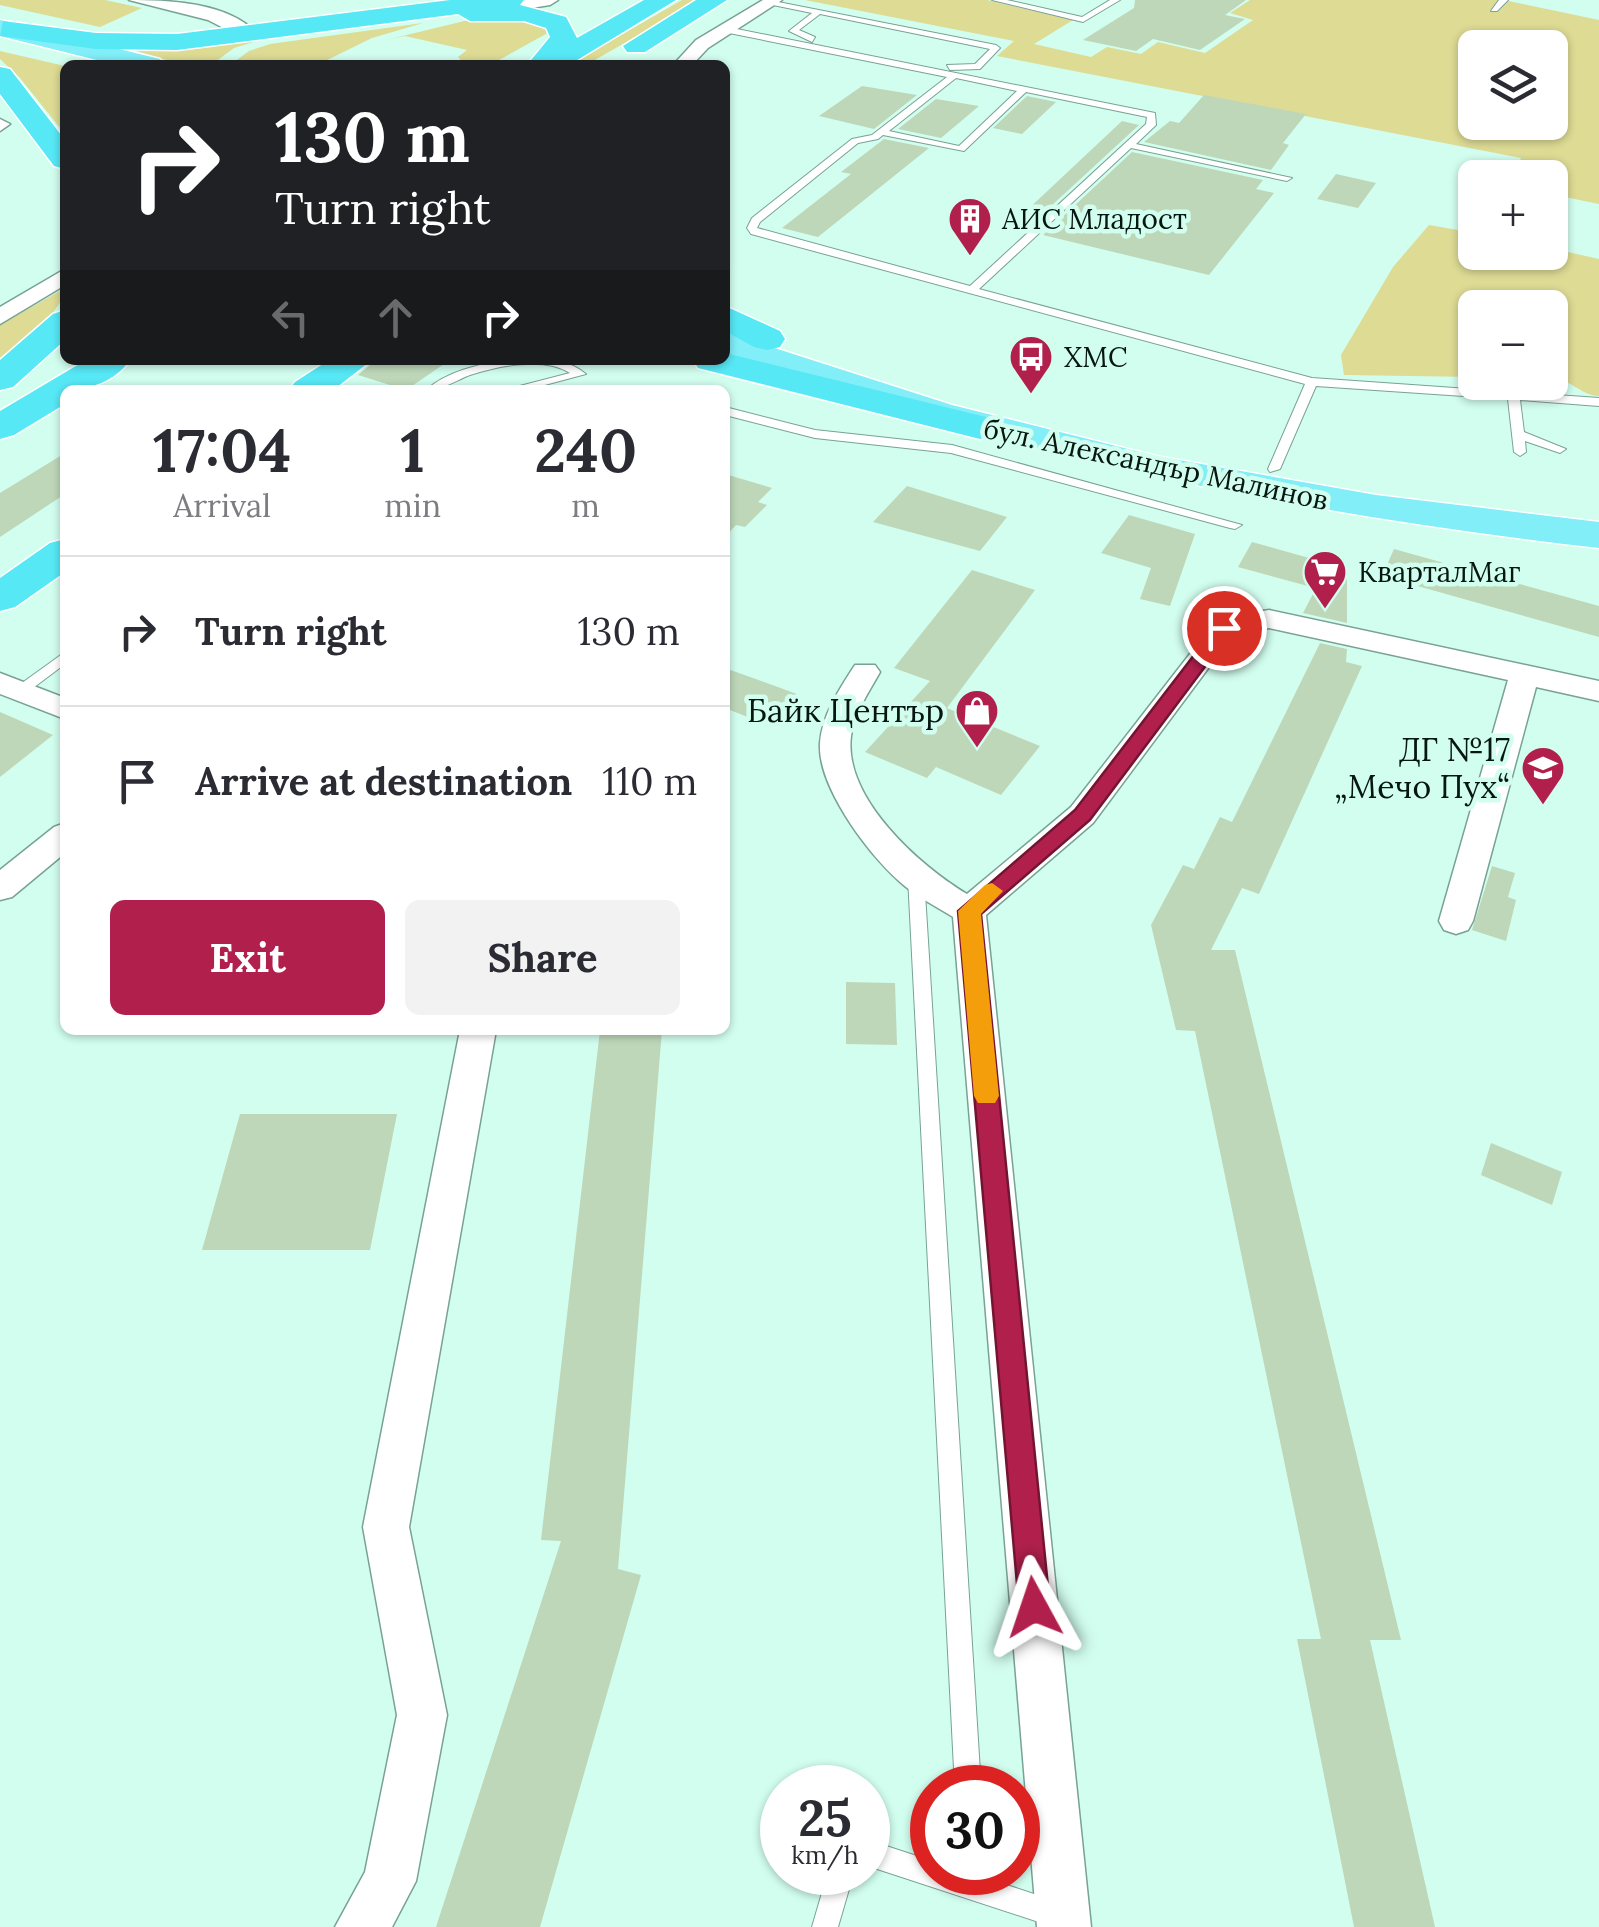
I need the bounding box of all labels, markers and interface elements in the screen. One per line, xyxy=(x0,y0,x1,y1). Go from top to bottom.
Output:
map controls xyxy=(1458,30,1568,400)
button: layers xyxy=(1458,30,1568,140)
text: 130 m xyxy=(275,92,470,181)
icon: right xyxy=(110,100,240,230)
button: + xyxy=(1458,160,1568,270)
text: Turn right xyxy=(275,179,491,236)
building icon: АИС Младост xyxy=(947,196,993,257)
place label: АИС Младост xyxy=(1001,201,1187,237)
icon: left xyxy=(263,290,318,345)
icon: ahead xyxy=(368,290,423,345)
icon: right xyxy=(473,290,528,345)
button: − xyxy=(1458,290,1568,400)
bus stop icon: ХМС xyxy=(1008,334,1054,395)
place label: ХМС xyxy=(1064,339,1127,375)
street label: бул. Александър Малинов xyxy=(981,410,1331,518)
text: 17:04 xyxy=(153,412,291,488)
text: 1 xyxy=(401,412,425,488)
text: 240 xyxy=(534,412,637,488)
text: Arrival xyxy=(173,485,271,526)
text: min xyxy=(384,485,441,526)
text: m xyxy=(571,485,600,526)
supermarket icon: КварталМаг xyxy=(1302,549,1348,610)
place label: КварталМаг xyxy=(1358,554,1520,590)
pin xyxy=(1182,586,1267,671)
icon: arrive xyxy=(1197,601,1252,656)
icon: right xyxy=(110,604,165,659)
text: Turn right xyxy=(195,607,386,655)
text: 130 m xyxy=(577,607,680,655)
shop icon: Байк Център xyxy=(954,688,1000,749)
place label: Байк Център xyxy=(747,690,944,731)
place label: ДГ №17 „Мечо Пух“ xyxy=(1334,729,1510,807)
school or university icon: ДГ №17 „Мечо Пух“ xyxy=(1520,745,1566,806)
icon: arrive xyxy=(110,754,165,809)
text: Arrive at destination xyxy=(195,757,572,805)
text: 110 m xyxy=(602,757,697,805)
button: Exit xyxy=(110,900,385,1015)
button: Share xyxy=(405,900,680,1015)
position arrow xyxy=(982,1555,1086,1659)
speed limit sign: 30 xyxy=(910,1765,1040,1895)
text: 25 xyxy=(798,1786,852,1850)
text: km/h xyxy=(791,1839,859,1871)

